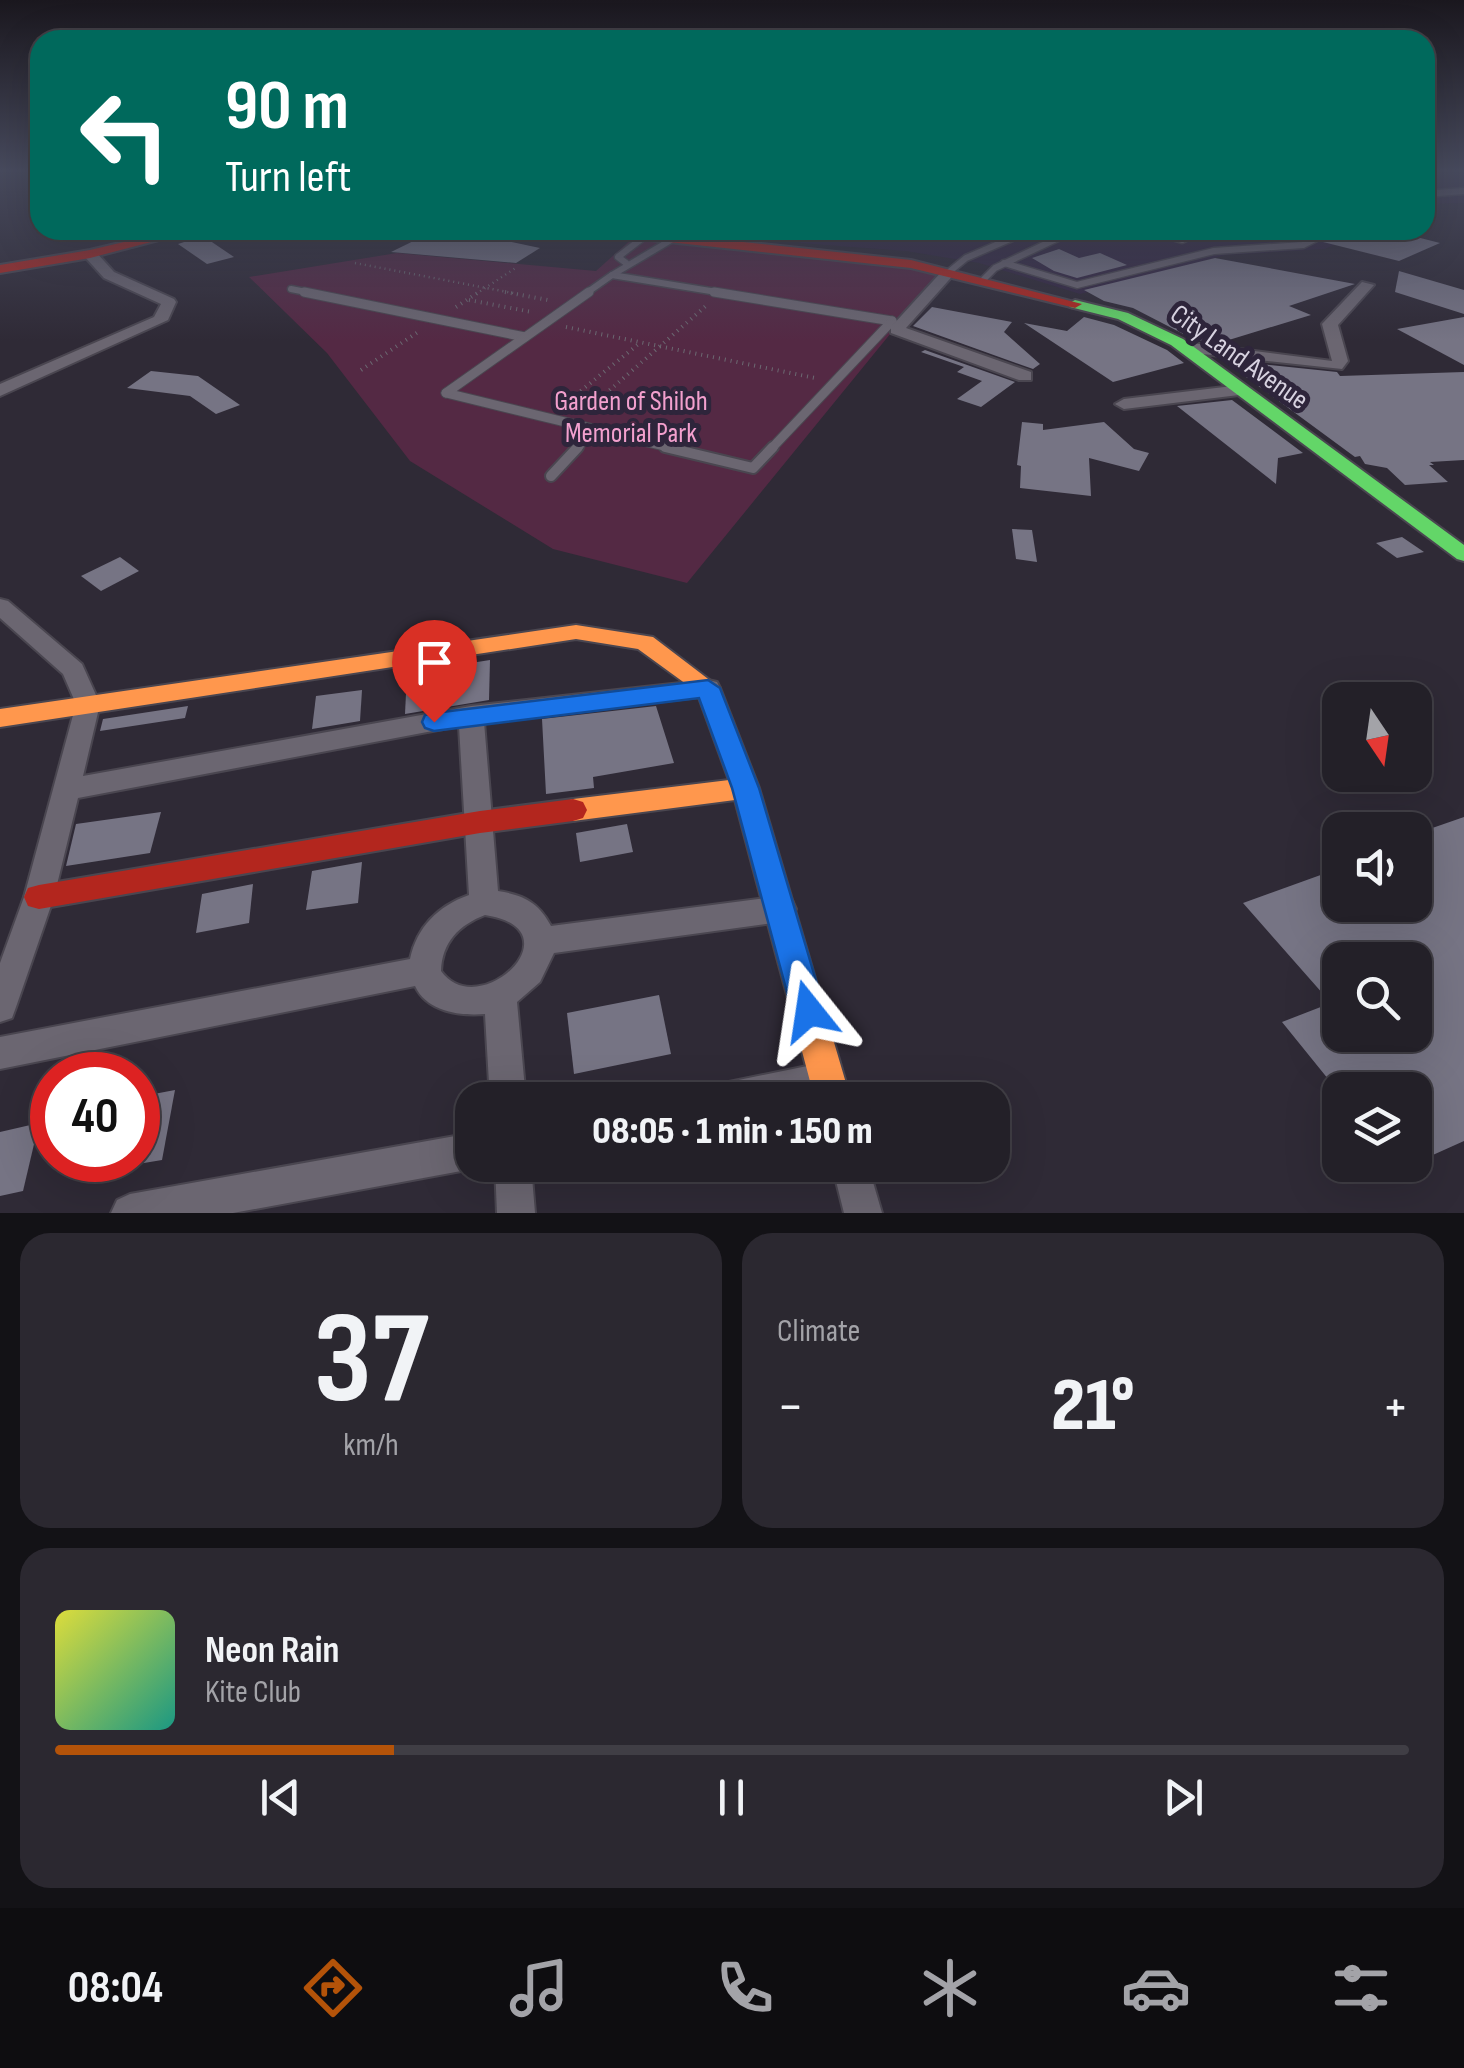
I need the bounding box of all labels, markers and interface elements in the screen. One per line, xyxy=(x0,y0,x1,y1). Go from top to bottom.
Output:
text: 90 m xyxy=(225,65,349,149)
icon: left xyxy=(60,70,190,200)
text: Turn left xyxy=(225,150,351,205)
street label: City Land Avenue xyxy=(1164,298,1314,417)
park label: Garden of Shiloh Memorial Park xyxy=(554,385,708,450)
pin xyxy=(392,620,477,723)
icon: arrive xyxy=(407,635,462,690)
north arrow xyxy=(1322,682,1432,792)
map controls xyxy=(1322,682,1432,1182)
button: sound xyxy=(1322,812,1432,922)
button: search xyxy=(1322,942,1432,1052)
position arrow xyxy=(757,959,861,1063)
speed limit sign: 40 xyxy=(30,1052,160,1182)
button: layers xyxy=(1322,1072,1432,1182)
text: 08:05 · 1 min · 150 m xyxy=(592,1109,873,1154)
text: 37 xyxy=(314,1283,428,1439)
text: Climate xyxy=(777,1312,860,1351)
text: 21° xyxy=(1051,1361,1135,1452)
text: − xyxy=(777,1374,804,1441)
text: + xyxy=(1382,1374,1409,1441)
text: km/h xyxy=(343,1426,399,1465)
text: Neon Rain xyxy=(205,1628,339,1673)
text: Kite Club xyxy=(205,1673,301,1712)
icon: previous xyxy=(253,1770,308,1825)
icon: pause xyxy=(704,1770,759,1825)
icon: next xyxy=(1156,1770,1211,1825)
icon: directions xyxy=(298,1953,368,2023)
icon: music xyxy=(504,1953,574,2023)
icon: phone xyxy=(710,1953,780,2023)
icon: climate xyxy=(915,1953,985,2023)
icon: car xyxy=(1121,1953,1191,2023)
icon: filters xyxy=(1326,1953,1396,2023)
text: 08:04 xyxy=(68,1961,163,2016)

